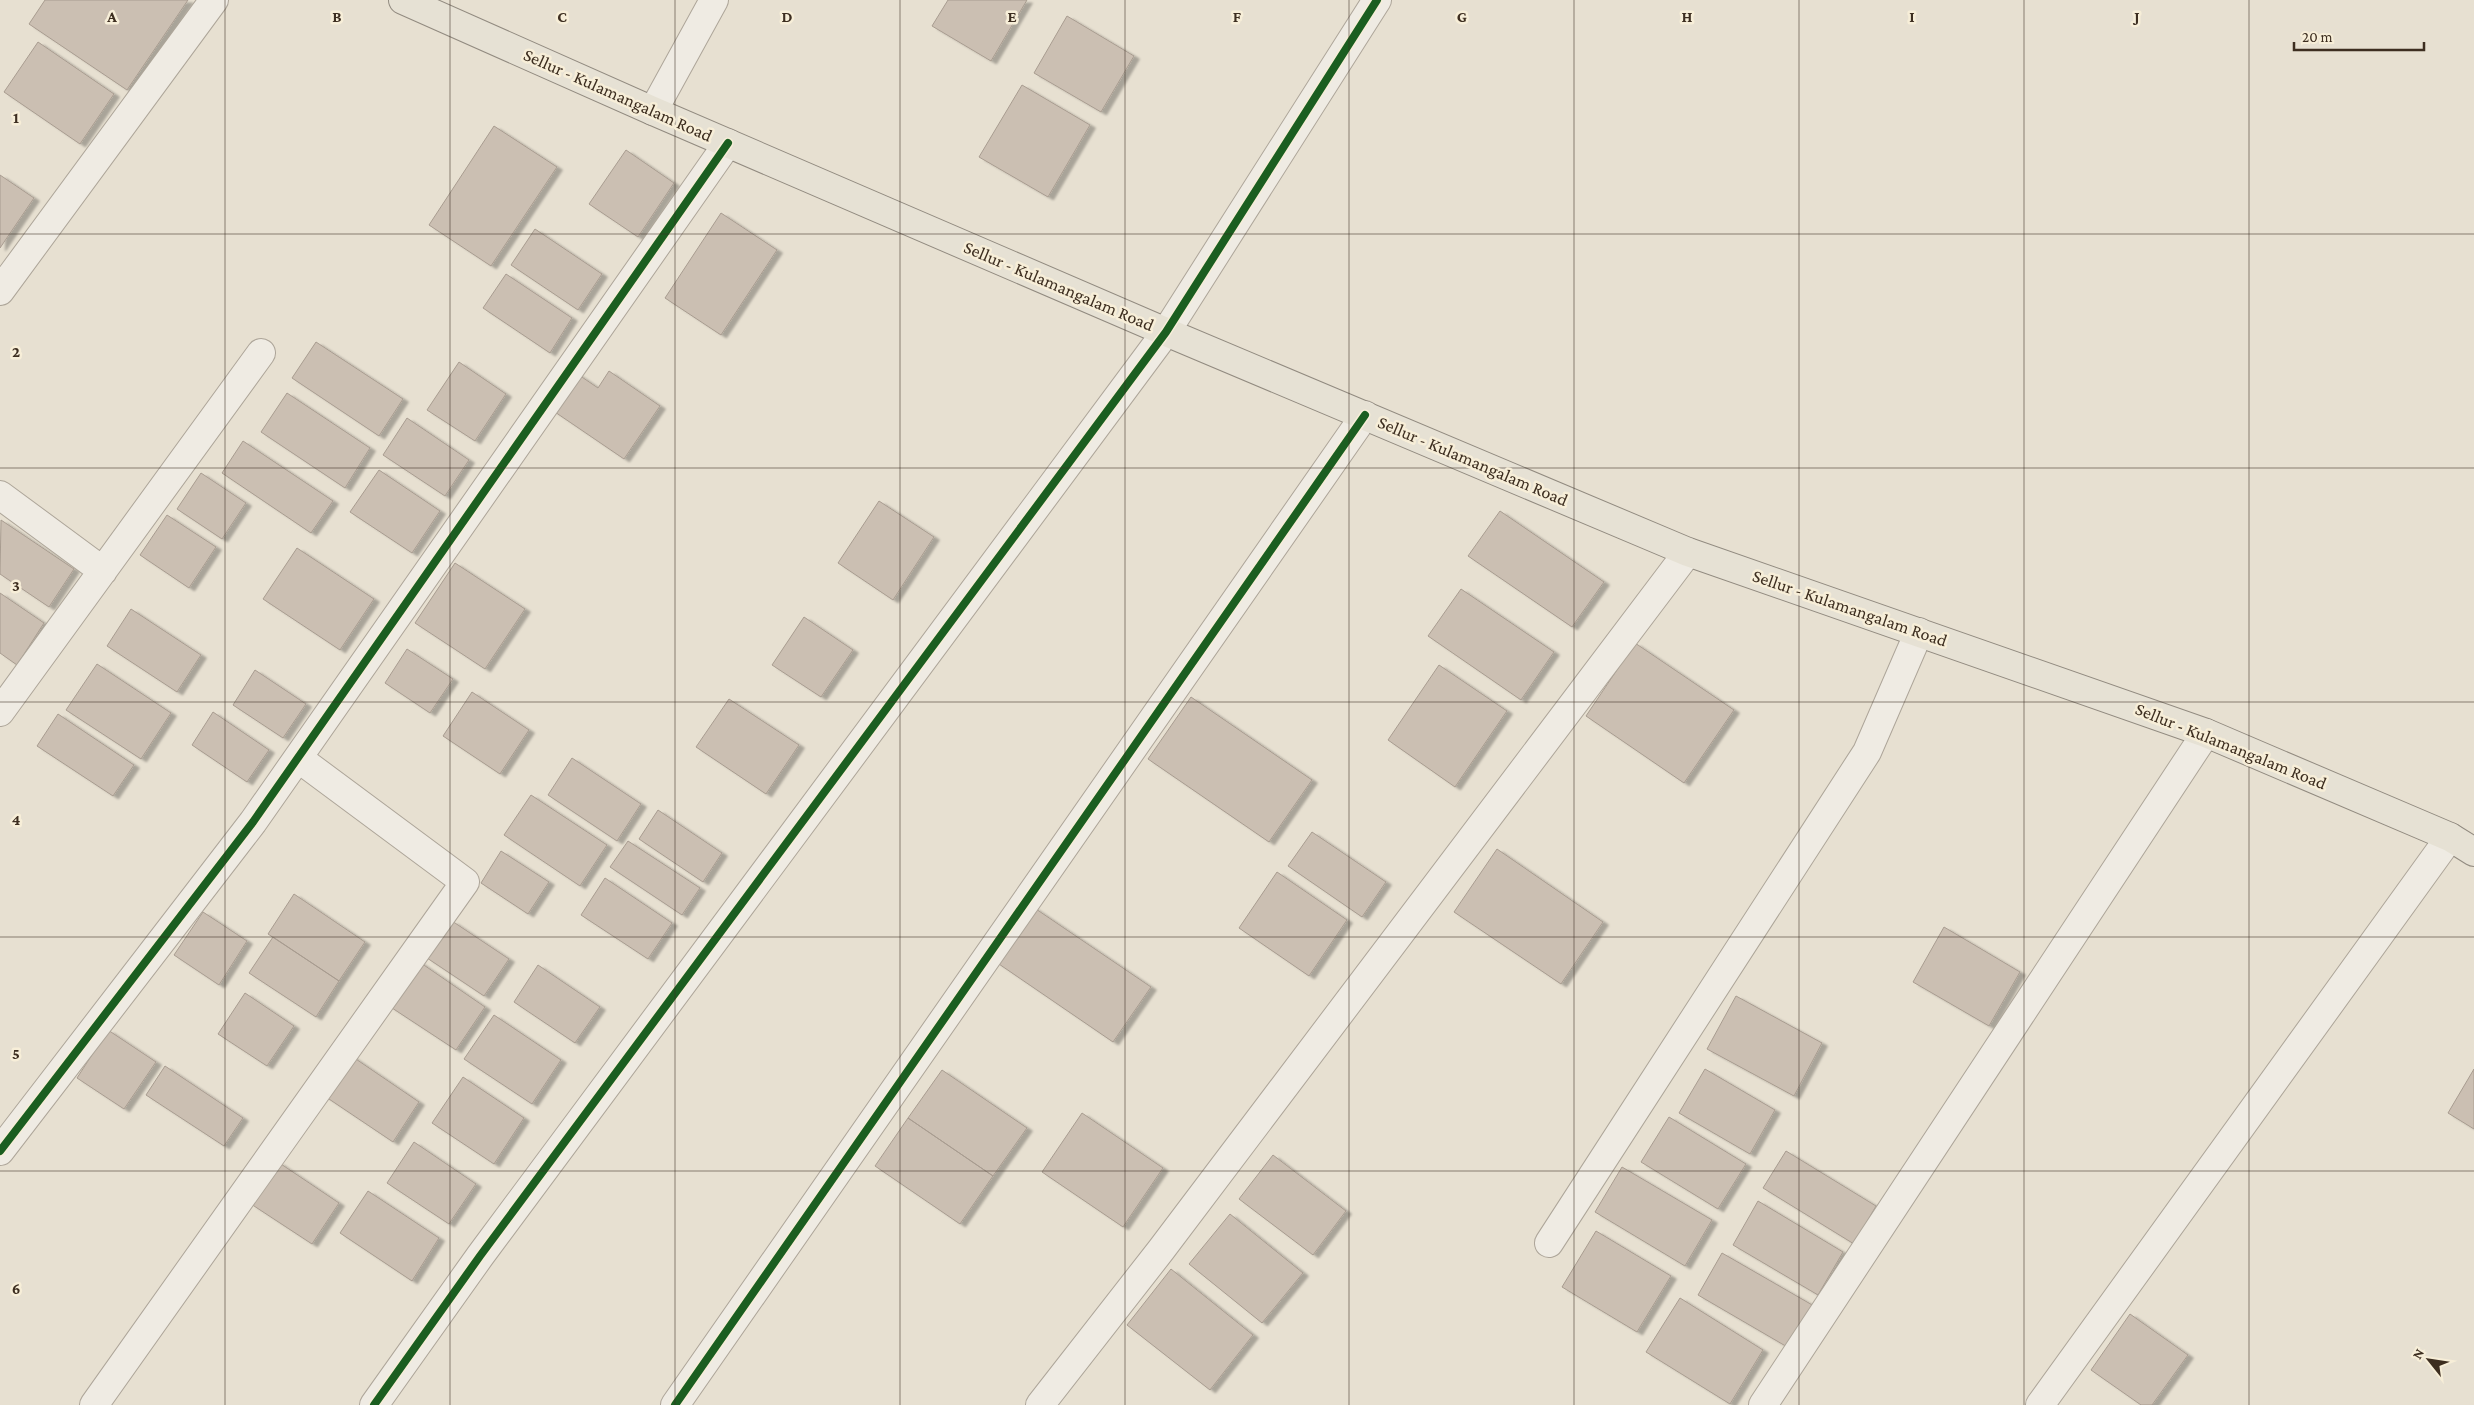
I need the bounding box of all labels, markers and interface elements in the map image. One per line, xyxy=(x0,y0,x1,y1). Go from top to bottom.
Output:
text: A xyxy=(106,8,117,25)
text: B xyxy=(332,8,342,25)
text: C xyxy=(557,8,567,25)
text: D xyxy=(781,8,793,25)
text: E xyxy=(1007,8,1017,25)
text: F xyxy=(1233,8,1242,25)
text: G xyxy=(1457,8,1467,25)
text: H xyxy=(1682,8,1693,25)
text: I xyxy=(1909,8,1915,25)
text: J xyxy=(2132,8,2140,25)
scale bar xyxy=(2294,20,2424,52)
text: 20 m xyxy=(2302,29,2333,45)
street label: Sellur - Kulamangalam Road xyxy=(521,44,716,146)
text: 1 xyxy=(13,109,19,126)
street label: Sellur - Kulamangalam Road xyxy=(961,237,1157,335)
text: 2 xyxy=(12,343,20,360)
street label: Sellur - Kulamangalam Road xyxy=(1375,412,1571,510)
street label: Sellur - Kulamangalam Road xyxy=(1750,565,1950,651)
text: 3 xyxy=(12,577,20,594)
street label: Sellur - Kulamangalam Road xyxy=(2132,698,2330,794)
text: 4 xyxy=(12,811,21,828)
text: 5 xyxy=(12,1045,20,1062)
text: 6 xyxy=(12,1280,20,1297)
north arrow xyxy=(2404,1335,2454,1385)
text: N xyxy=(2408,1345,2427,1362)

